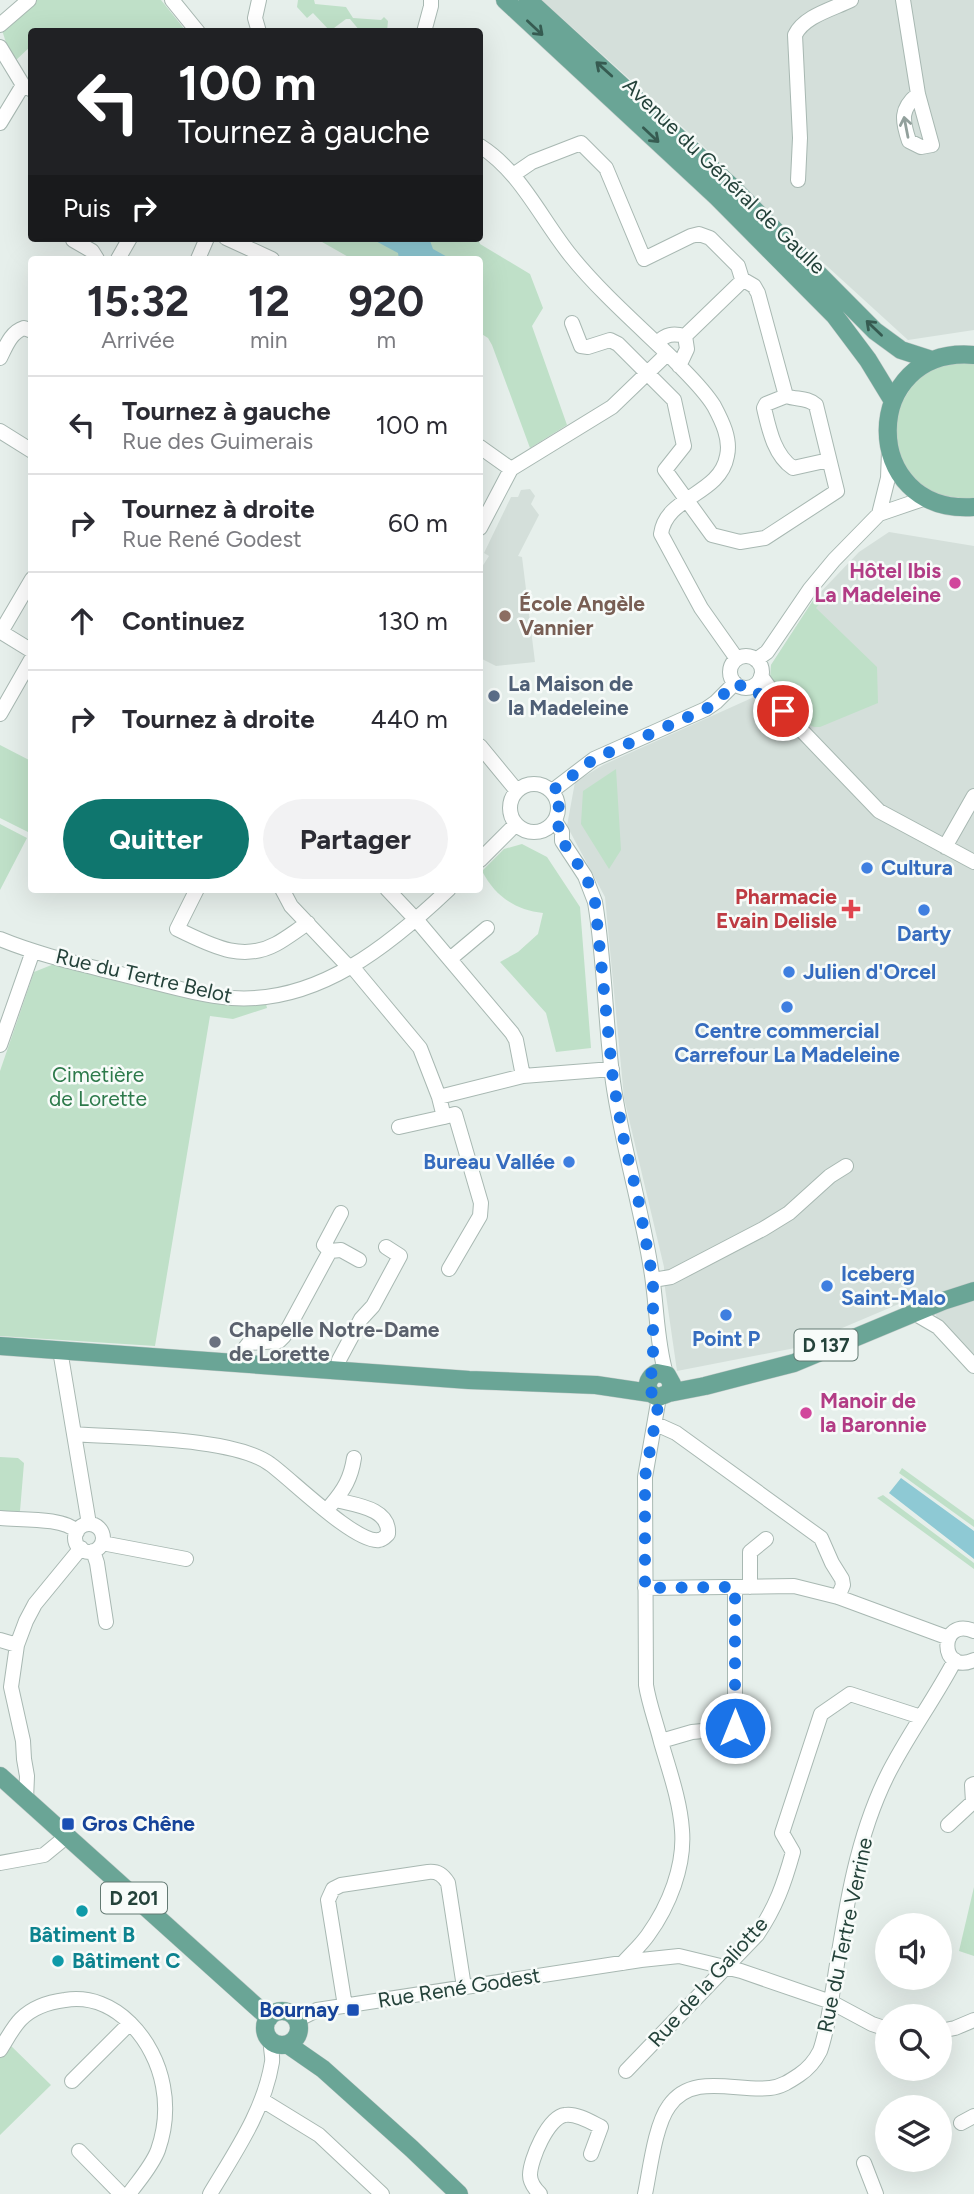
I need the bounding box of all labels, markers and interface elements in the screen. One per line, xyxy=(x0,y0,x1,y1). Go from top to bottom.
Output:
one-way arrow xyxy=(526,19,543,36)
text: 100 m xyxy=(178,53,317,112)
icon: left xyxy=(63,56,154,147)
one-way arrow xyxy=(596,60,613,77)
street label: Avenue du Général de Gaulle xyxy=(618,72,831,279)
text: Tournez à gauche xyxy=(178,113,430,151)
one-way arrow xyxy=(899,116,913,139)
one-way arrow xyxy=(642,127,659,144)
icon: right xyxy=(125,189,163,227)
text: Puis xyxy=(63,192,111,224)
text: 15:32 xyxy=(87,276,189,327)
text: 12 xyxy=(248,276,290,327)
text: 920 xyxy=(348,276,424,327)
one-way arrow xyxy=(865,320,883,337)
text: Arrivée xyxy=(101,326,175,354)
text: min xyxy=(250,326,288,354)
text: m xyxy=(377,326,396,354)
text: Tournez à gauche xyxy=(122,395,331,427)
icon: left xyxy=(63,406,101,444)
text: 100 m xyxy=(375,409,448,441)
text: Rue des Guimerais xyxy=(122,427,313,455)
text: Tournez à droite xyxy=(122,493,315,525)
icon: right xyxy=(63,504,101,542)
text: 60 m xyxy=(388,507,448,539)
text: Rue René Godest xyxy=(122,525,302,553)
place label: Hôtel Ibis La Madeleine xyxy=(814,558,941,607)
marker: Hôtel Ibis La Madeleine xyxy=(947,575,963,591)
place label: École Angèle Vannier xyxy=(519,591,645,640)
icon: ahead xyxy=(63,602,101,640)
text: Continuez xyxy=(122,605,244,637)
text: 130 m xyxy=(378,605,448,637)
marker: École Angèle Vannier xyxy=(497,608,513,624)
place label: La Maison de la Madeleine xyxy=(508,671,634,720)
pin xyxy=(753,681,813,741)
marker: La Maison de la Madeleine xyxy=(486,688,502,704)
icon: arrive xyxy=(764,692,802,730)
icon: right xyxy=(63,700,101,738)
text: Tournez à droite xyxy=(122,703,315,735)
text: 440 m xyxy=(370,703,448,735)
button: Quitter xyxy=(63,799,249,879)
button: Partager xyxy=(263,799,448,879)
place label: Cultura xyxy=(881,855,953,880)
marker: Cultura xyxy=(859,860,875,876)
place label: Pharmacie Evain Delisle xyxy=(716,884,837,933)
marker: Pharmacie Evain Delisle xyxy=(843,901,859,917)
marker: Darty xyxy=(916,902,932,918)
place label: Darty xyxy=(897,921,952,946)
street label: Rue du Tertre Belot xyxy=(53,943,235,1008)
place label: Julien d'Orcel xyxy=(803,959,936,984)
marker: Julien d'Orcel xyxy=(781,964,797,980)
marker: Centre commercial Carrefour La Madeleine xyxy=(779,999,795,1015)
place label: Centre commercial Carrefour La Madeleine xyxy=(674,1018,900,1067)
park label: Cimetière de Lorette xyxy=(49,1062,147,1111)
place label: Bureau Vallée xyxy=(423,1149,555,1174)
marker: Bureau Vallée xyxy=(561,1154,577,1170)
place label: Iceberg Saint-Malo xyxy=(841,1261,946,1310)
marker: Iceberg Saint-Malo xyxy=(819,1278,835,1294)
marker: Point P xyxy=(718,1307,734,1323)
place label: Chapelle Notre-Dame de Lorette xyxy=(229,1317,440,1366)
place label: Point P xyxy=(692,1326,760,1351)
road number: D 137 xyxy=(794,1330,858,1360)
marker: Chapelle Notre-Dame de Lorette xyxy=(207,1334,223,1350)
place label: Manoir de la Baronnie xyxy=(820,1388,927,1437)
marker: Manoir de la Baronnie xyxy=(798,1405,814,1421)
position arrow xyxy=(698,1691,772,1765)
place label: Gros Chêne xyxy=(82,1811,195,1836)
marker: Gros Chêne xyxy=(60,1816,76,1832)
street label: Rue du Tertre Verrine xyxy=(812,1835,877,2035)
road number: D 201 xyxy=(101,1882,167,1914)
marker: Bâtiment B xyxy=(74,1903,90,1919)
street label: Rue de la Galiotte xyxy=(643,1911,773,2052)
map controls xyxy=(875,1913,952,2172)
button: sound xyxy=(875,1913,952,1990)
place label: Bâtiment B xyxy=(29,1922,135,1947)
place label: Bâtiment C xyxy=(72,1948,180,1973)
marker: Bâtiment C xyxy=(50,1953,66,1969)
street label: Rue René Godest xyxy=(376,1962,542,2013)
place label: Bournay xyxy=(259,1997,340,2022)
marker: Bournay xyxy=(345,2002,361,2018)
button: search xyxy=(875,2004,952,2081)
button: layers xyxy=(875,2095,952,2172)

